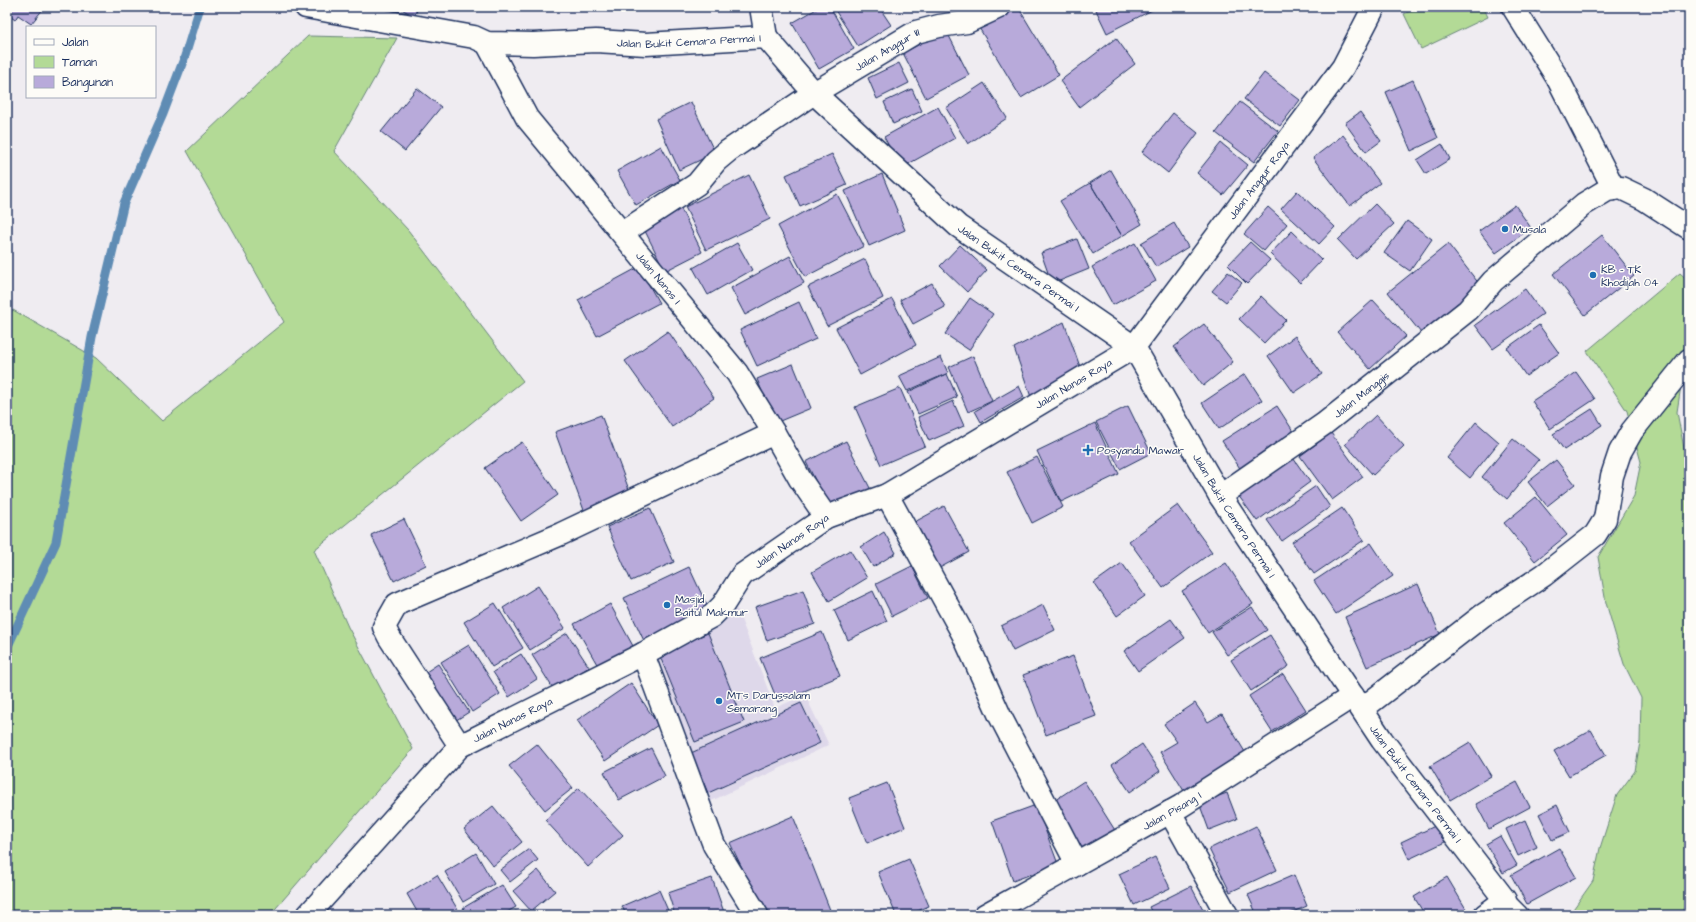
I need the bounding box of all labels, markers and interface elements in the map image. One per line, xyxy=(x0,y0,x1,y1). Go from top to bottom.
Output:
street label: Jalan Anggur III xyxy=(852,24,921,75)
legend xyxy=(26,26,156,98)
street label: Jalan Bukit Cemara Permai I xyxy=(616,30,762,52)
text: Jalan xyxy=(62,34,88,51)
text: Taman xyxy=(62,54,97,71)
text: Bangunan xyxy=(62,74,113,92)
street label: Jalan Anggur Raya xyxy=(1225,138,1293,223)
street label: Jalan Bukit Cemara Permai I xyxy=(955,221,1083,316)
place label: Musala xyxy=(1513,222,1547,237)
marker: Musala xyxy=(1500,224,1510,234)
street label: Jalan Nanas I xyxy=(632,249,685,308)
place label: KB - TK Khodijah 04 xyxy=(1601,262,1659,290)
marker: KB - TK Khodijah 04 xyxy=(1588,270,1598,280)
street label: Jalan Nanas Raya xyxy=(1032,355,1115,413)
street label: Jalan Manggis xyxy=(1330,368,1393,422)
place label: Posyandu Mawar xyxy=(1097,443,1184,459)
marker: Posyandu Mawar xyxy=(1082,444,1094,456)
street label: Jalan Bukit Cemara Permai I xyxy=(1189,451,1279,581)
street label: Jalan Nanas Raya xyxy=(751,510,832,572)
place label: Masjid Baitul Makmur xyxy=(675,592,748,620)
marker: Masjid Baitul Makmur xyxy=(662,600,672,610)
place label: MTs Darussalam Semarang xyxy=(727,688,810,717)
street label: Jalan Nanas Raya xyxy=(470,694,555,746)
marker: MTs Darussalam Semarang xyxy=(714,696,724,706)
street label: Jalan Bukit Cemara Permai I xyxy=(1366,722,1465,846)
street label: Jalan Pisang I xyxy=(1140,788,1205,834)

